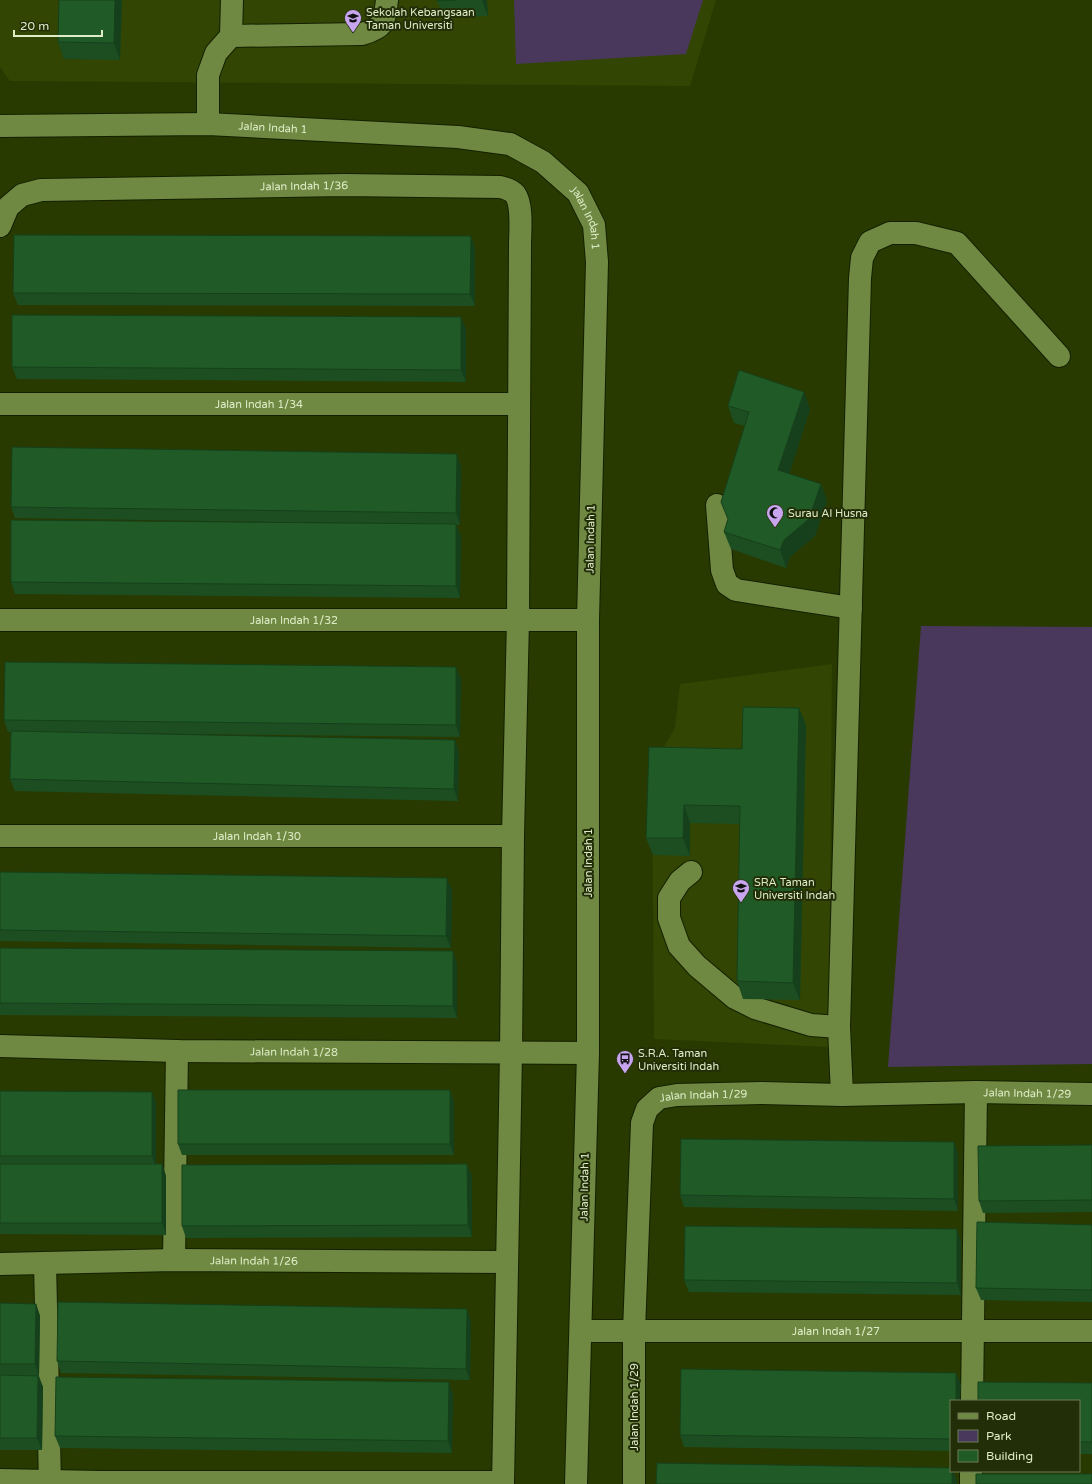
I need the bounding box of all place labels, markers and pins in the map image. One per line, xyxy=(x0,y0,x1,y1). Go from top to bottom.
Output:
place label: Sekolah Kebangsaan Taman Universiti xyxy=(366,6,475,32)
school or university icon: Sekolah Kebangsaan Taman Universiti xyxy=(343,8,363,33)
mosque icon: Surau Al Husna xyxy=(765,503,785,528)
place label: Surau Al Husna xyxy=(788,507,868,520)
place label: SRA Taman Universiti Indah xyxy=(754,876,835,902)
school or university icon: SRA Taman Universiti Indah xyxy=(731,878,751,903)
place label: S.R.A. Taman Universiti Indah xyxy=(638,1047,719,1073)
bus stop icon: S.R.A. Taman Universiti Indah xyxy=(615,1049,635,1074)

